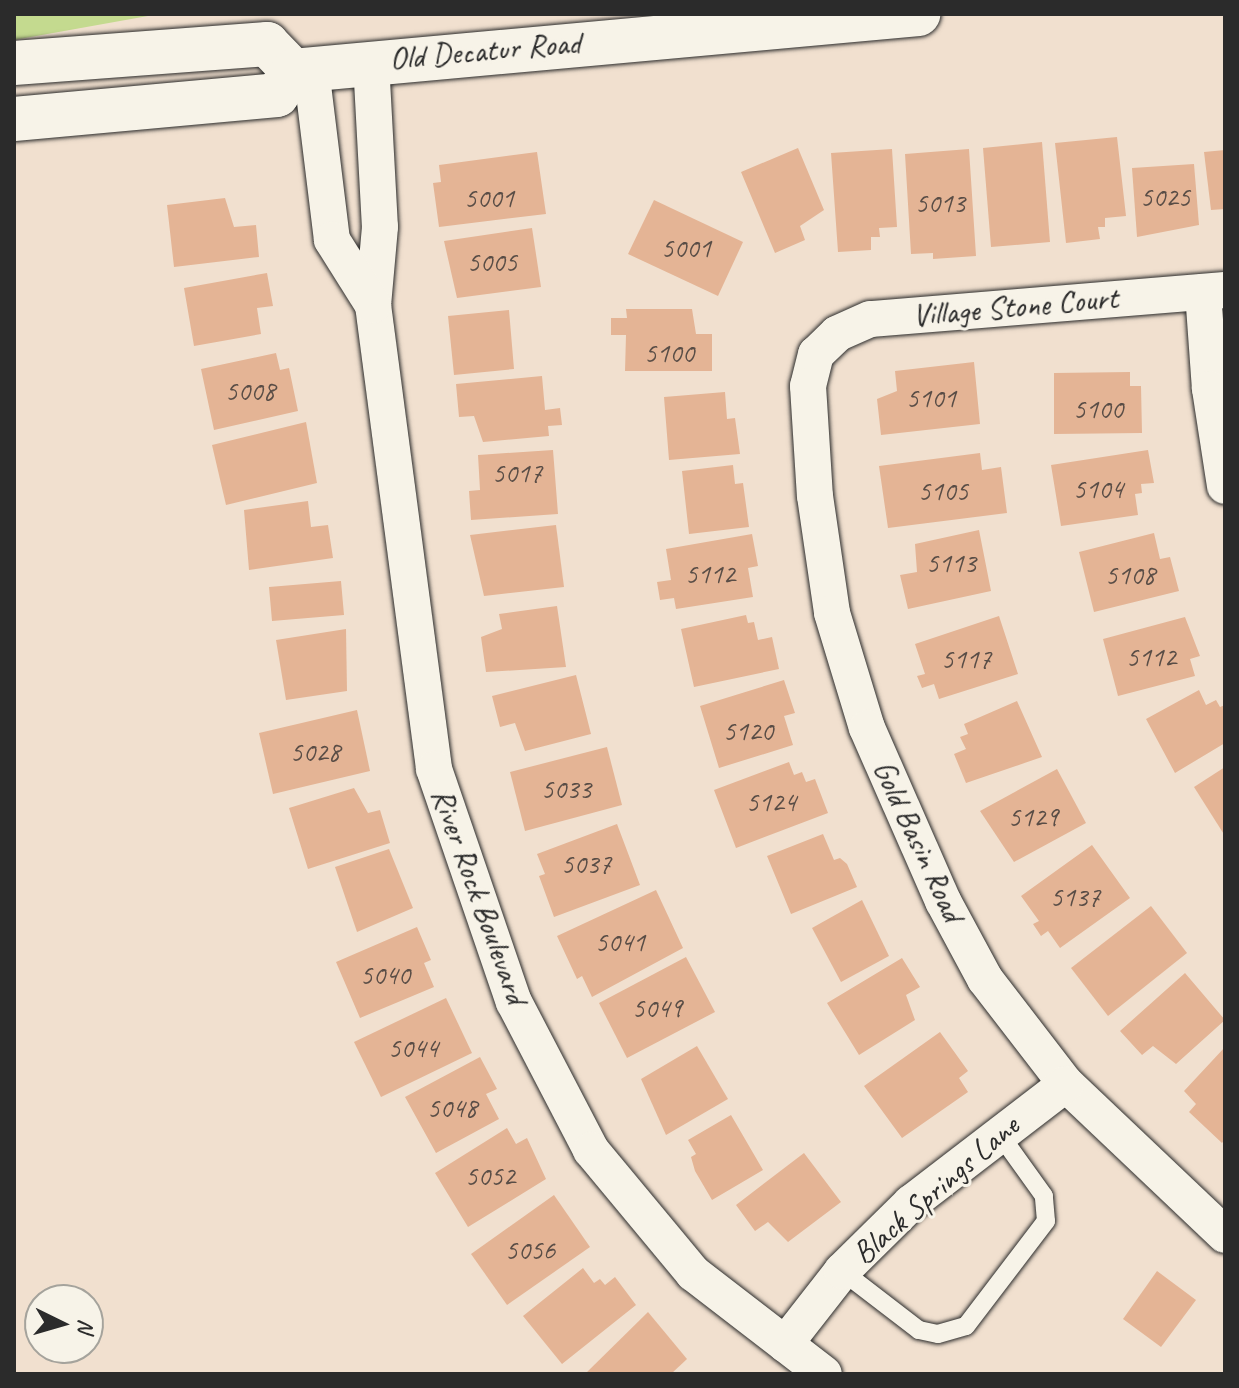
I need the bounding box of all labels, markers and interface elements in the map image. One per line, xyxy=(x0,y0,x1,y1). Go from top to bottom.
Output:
street label: Old Decatur Road xyxy=(388,24,582,78)
house number: 5025 xyxy=(1140,180,1190,214)
house number: 5001 xyxy=(464,181,514,215)
house number: 5013 xyxy=(915,186,965,220)
house number: 5001 xyxy=(661,231,711,265)
house number: 5005 xyxy=(467,245,517,279)
street label: Village Stone Court xyxy=(911,279,1119,335)
house number: 5100 xyxy=(644,336,694,370)
house number: 5008 xyxy=(225,374,275,408)
house number: 5101 xyxy=(906,381,956,415)
house number: 5100 xyxy=(1073,392,1123,426)
house number: 5017 xyxy=(492,456,542,490)
house number: 5104 xyxy=(1073,472,1123,506)
house number: 5105 xyxy=(918,474,968,508)
house number: 5113 xyxy=(926,546,976,580)
house number: 5112 xyxy=(685,557,735,591)
house number: 5108 xyxy=(1105,558,1155,592)
house number: 5112 xyxy=(1126,640,1176,674)
house number: 5117 xyxy=(941,642,991,676)
house number: 5120 xyxy=(723,714,773,748)
house number: 5028 xyxy=(290,735,340,769)
street label: Gold Basin Road xyxy=(863,753,973,929)
house number: 5033 xyxy=(541,772,591,806)
street label: River Rock Boulevard xyxy=(422,783,536,1009)
house number: 5124 xyxy=(746,785,796,819)
house number: 5129 xyxy=(1008,800,1058,834)
house number: 5037 xyxy=(561,847,611,881)
house number: 5137 xyxy=(1050,880,1100,914)
house number: 5041 xyxy=(595,925,645,959)
house number: 5040 xyxy=(360,958,410,992)
house number: 5049 xyxy=(632,991,682,1025)
house number: 5044 xyxy=(388,1031,438,1065)
house number: 5048 xyxy=(427,1091,477,1125)
street label: Black Springs Lane xyxy=(845,1107,1027,1273)
house number: 5052 xyxy=(465,1159,515,1193)
house number: 5056 xyxy=(505,1233,555,1267)
north arrow xyxy=(24,1284,104,1364)
text: N xyxy=(71,1318,100,1334)

